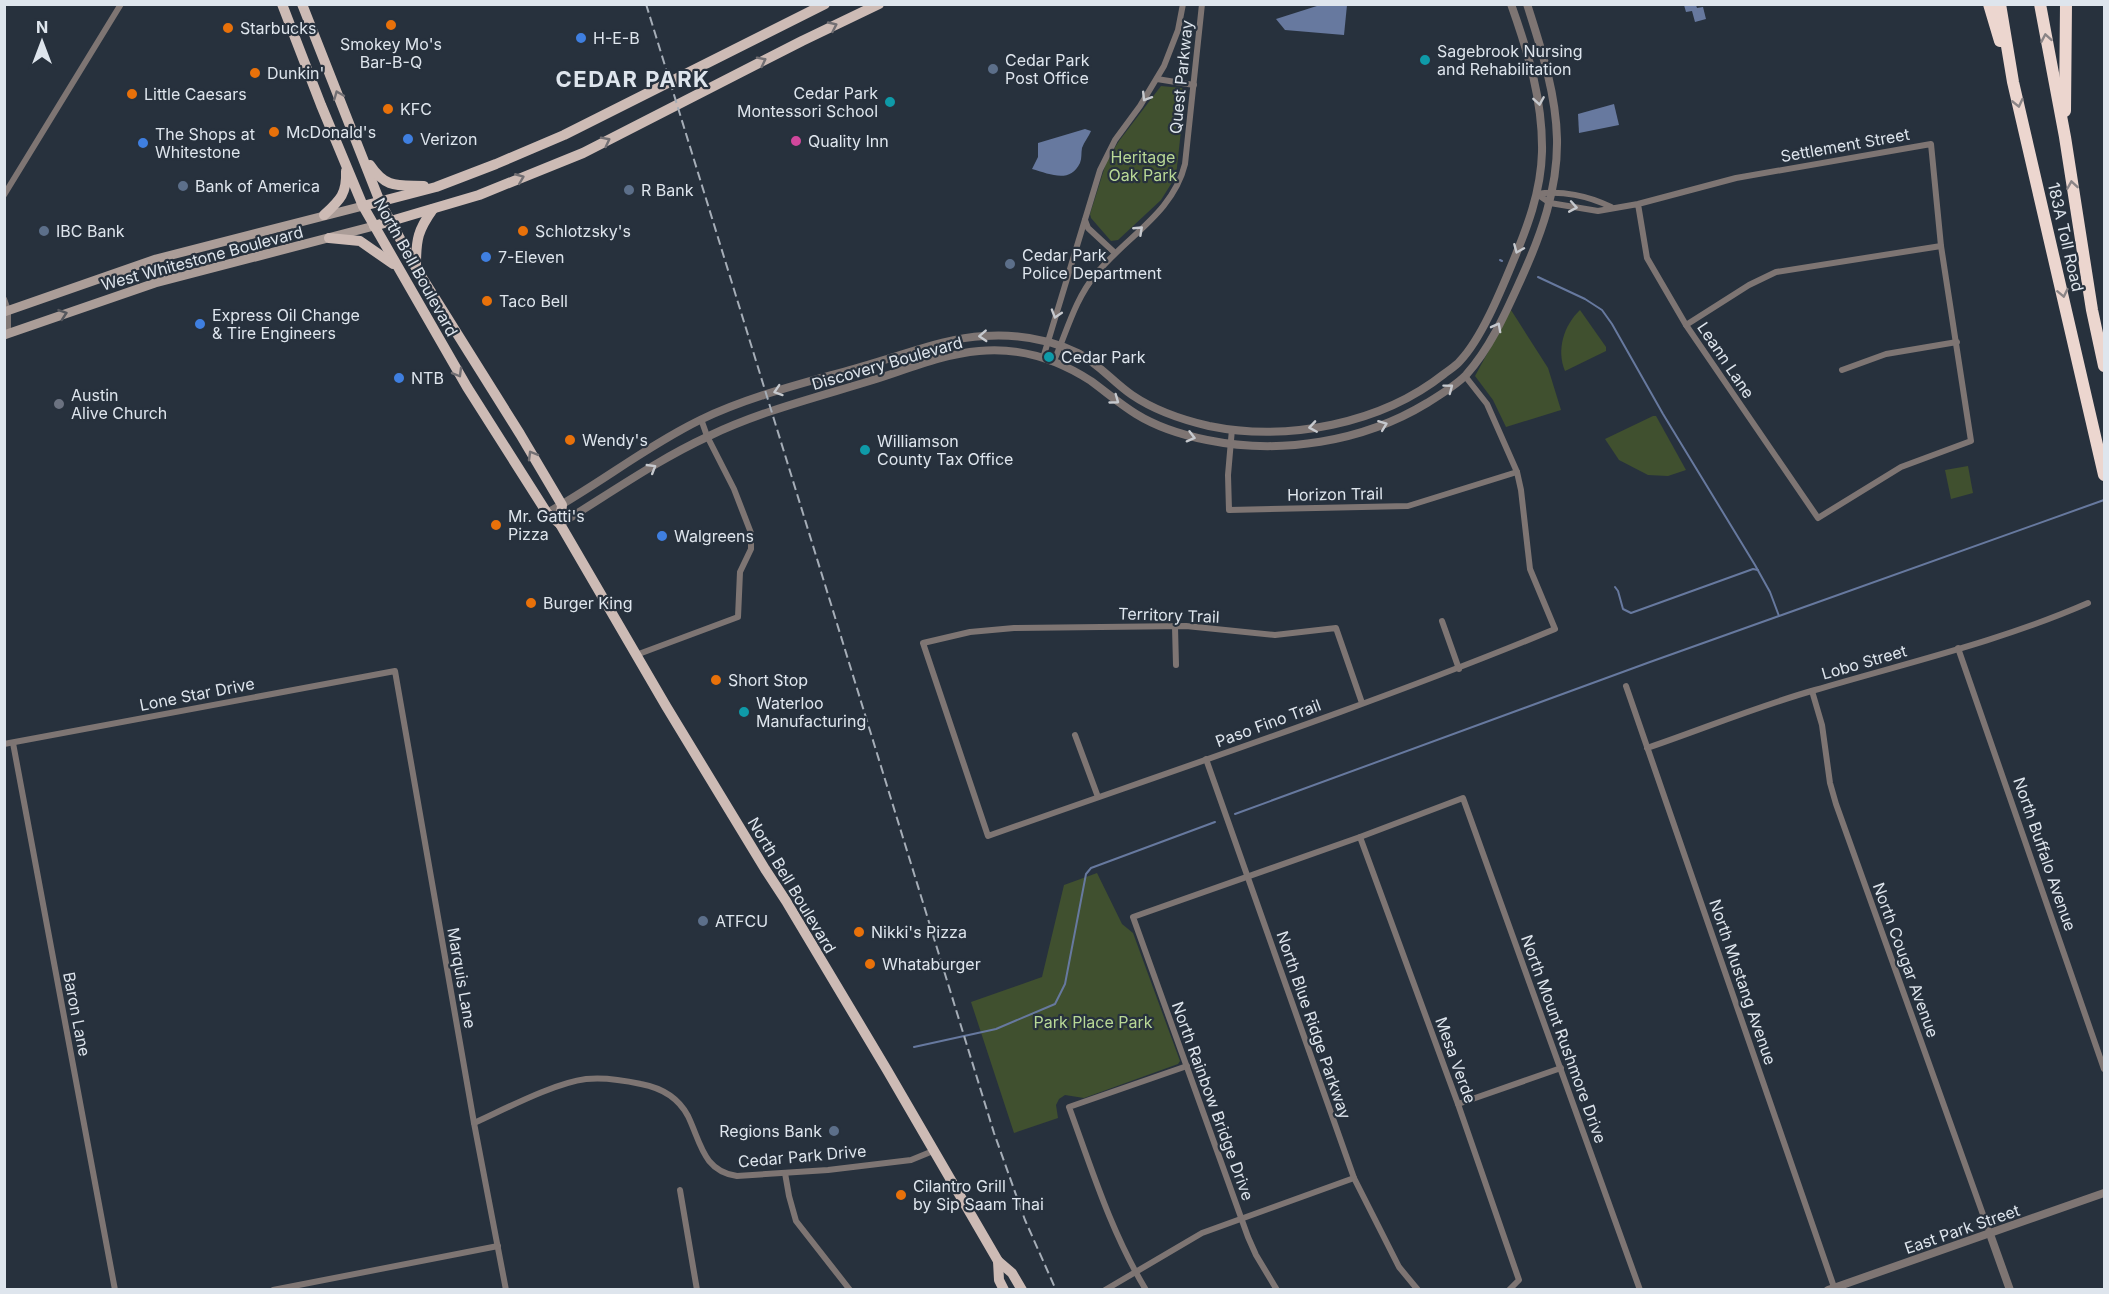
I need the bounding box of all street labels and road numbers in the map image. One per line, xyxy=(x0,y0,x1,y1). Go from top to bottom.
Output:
street label: Quest Parkway xyxy=(1165,19,1197,135)
street label: Settlement Street xyxy=(1779,124,1911,166)
street label: 183A Toll Road xyxy=(2044,181,2088,293)
street label: North Bell Boulevard xyxy=(370,194,462,340)
street label: West Whitestone Boulevard xyxy=(99,221,305,295)
street label: Leann Lane xyxy=(1693,318,1759,402)
street label: Discovery Boulevard xyxy=(809,332,965,394)
street label: Horizon Trail xyxy=(1287,483,1383,505)
street label: Territory Trail xyxy=(1118,603,1220,627)
street label: Lobo Street xyxy=(1819,640,1909,684)
street label: Lone Star Drive xyxy=(138,673,256,715)
street label: Paso Fino Trail xyxy=(1213,695,1323,751)
street label: North Buffalo Avenue xyxy=(2009,775,2081,933)
street label: North Bell Boulevard xyxy=(744,813,840,957)
street label: North Cougar Avenue xyxy=(1869,880,1943,1040)
street label: North Mustang Avenue xyxy=(1705,897,1781,1067)
street label: Marquis Lane xyxy=(443,926,481,1030)
street label: North Blue Ridge Parkway xyxy=(1272,928,1356,1122)
street label: North Mount Rushmore Drive xyxy=(1517,932,1611,1146)
street label: Baron Lane xyxy=(59,970,95,1058)
street label: North Rainbow Bridge Drive xyxy=(1168,999,1258,1203)
street label: Mesa Verde xyxy=(1431,1014,1481,1106)
street label: Cedar Park Drive xyxy=(737,1140,867,1172)
street label: East Park Street xyxy=(1902,1200,2022,1258)

